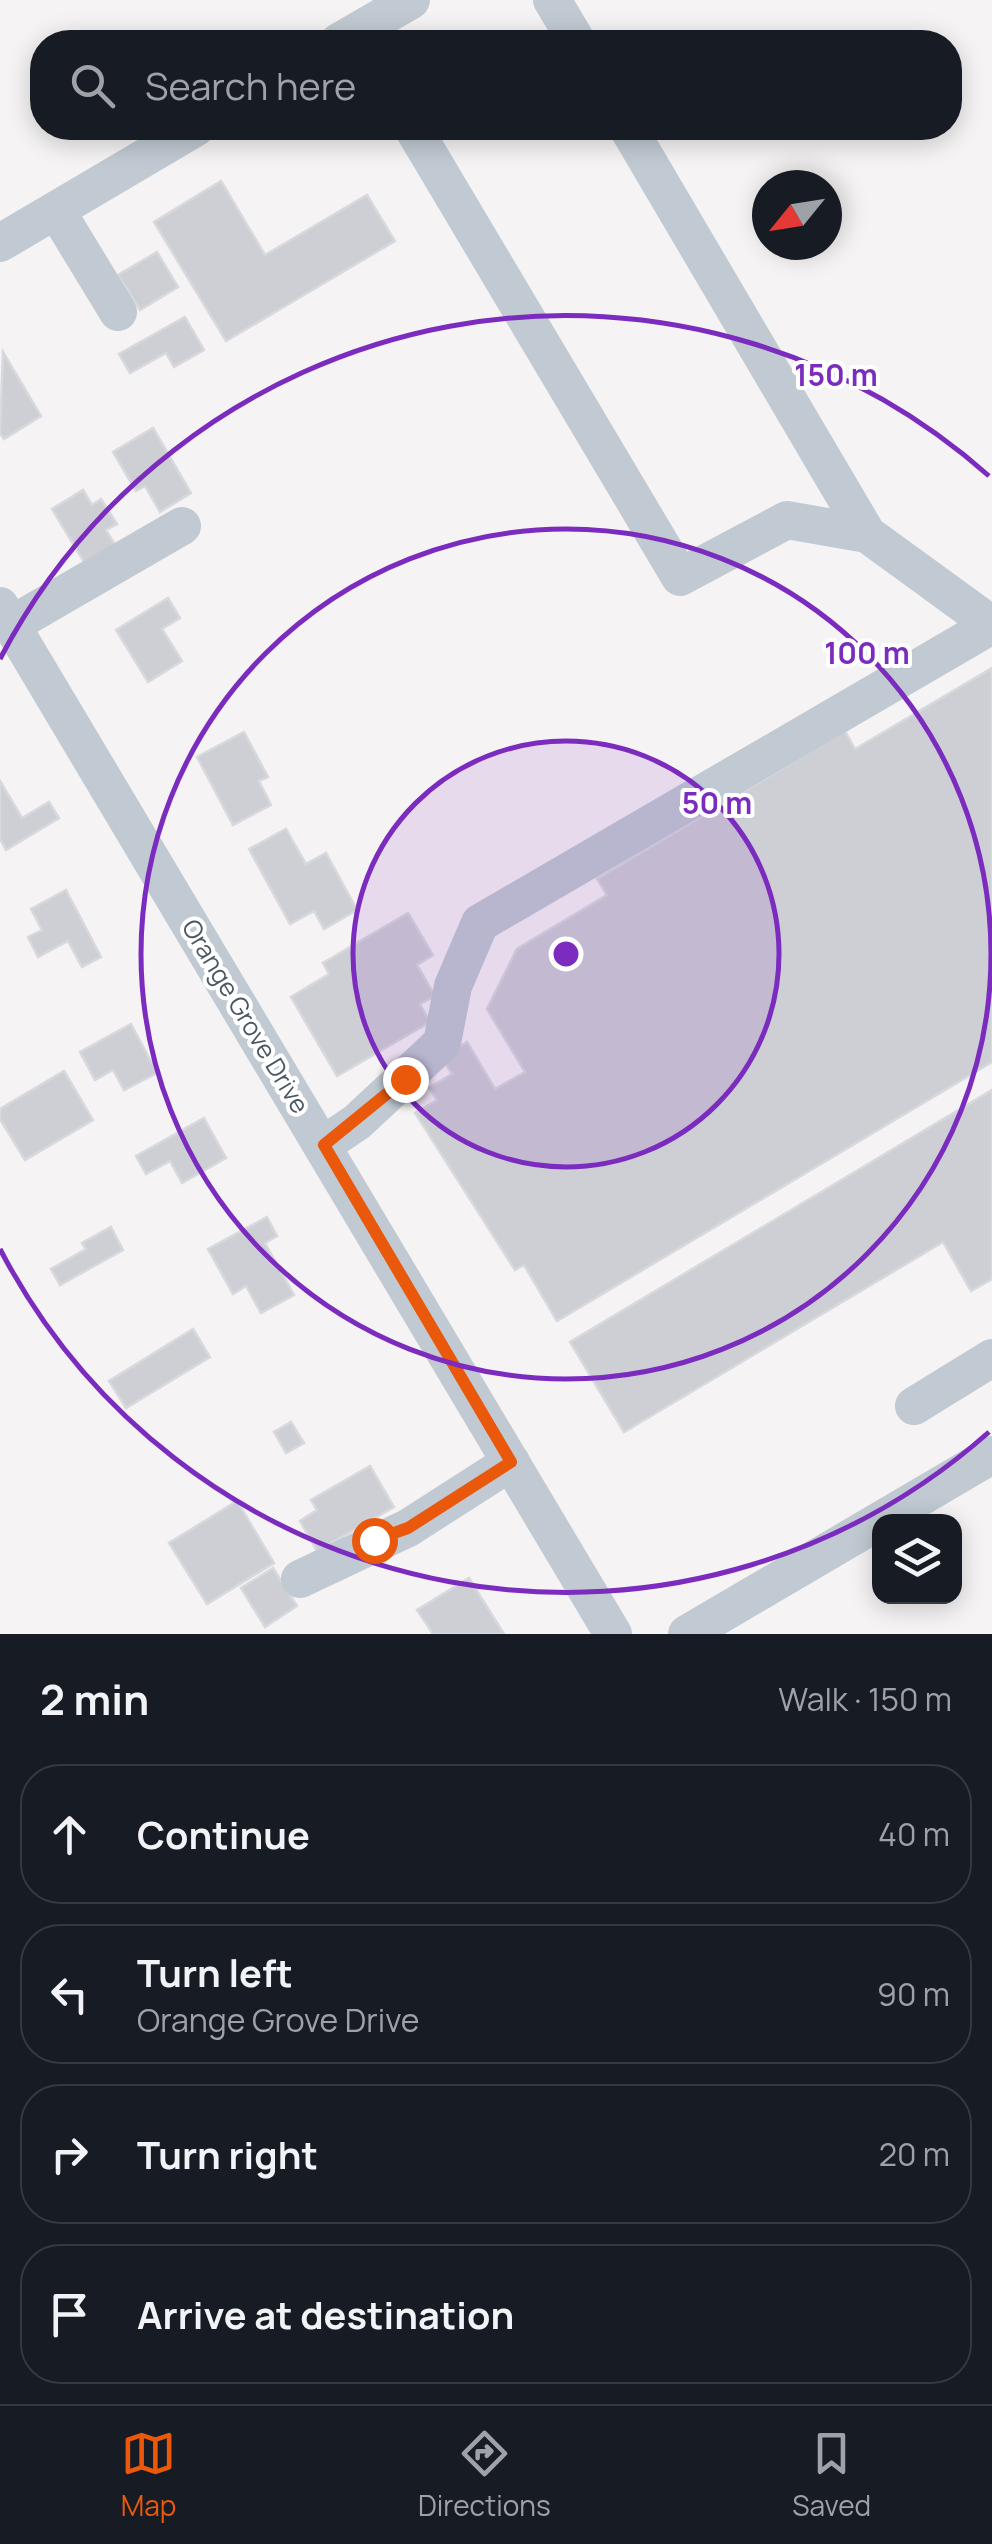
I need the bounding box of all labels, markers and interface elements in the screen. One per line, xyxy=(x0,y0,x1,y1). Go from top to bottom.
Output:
search box xyxy=(30,30,962,140)
icon: search xyxy=(65,58,120,113)
text: Search here xyxy=(145,59,356,111)
north arrow xyxy=(752,170,842,260)
text: 150 m xyxy=(794,354,878,395)
text: 100 m xyxy=(824,632,910,673)
text: 50 m xyxy=(682,782,752,823)
street label: Orange Grove Drive xyxy=(174,912,318,1120)
centre of rings xyxy=(548,936,584,972)
route end xyxy=(383,1057,429,1103)
map controls xyxy=(872,1514,962,1604)
button: layers xyxy=(872,1514,962,1604)
route start xyxy=(352,1518,398,1564)
text: 2 min xyxy=(40,1670,149,1728)
text: Walk · 150 m xyxy=(778,1677,952,1721)
icon: ahead xyxy=(42,1807,97,1862)
text: Continue xyxy=(137,1808,310,1860)
text: 40 m xyxy=(878,1812,950,1856)
text: Turn left xyxy=(137,1946,293,1998)
icon: left xyxy=(42,1967,97,2022)
text: 90 m xyxy=(877,1972,950,2016)
text: Orange Grove Drive xyxy=(137,1998,419,2042)
icon: right xyxy=(42,2127,97,2182)
text: Turn right xyxy=(137,2128,318,2180)
text: 20 m xyxy=(879,2132,950,2176)
icon: arrive xyxy=(42,2287,97,2342)
text: Arrive at destination xyxy=(137,2288,514,2340)
tab: Map xyxy=(121,2426,176,2524)
tab: Directions xyxy=(418,2426,551,2524)
tab: Saved xyxy=(792,2426,871,2524)

